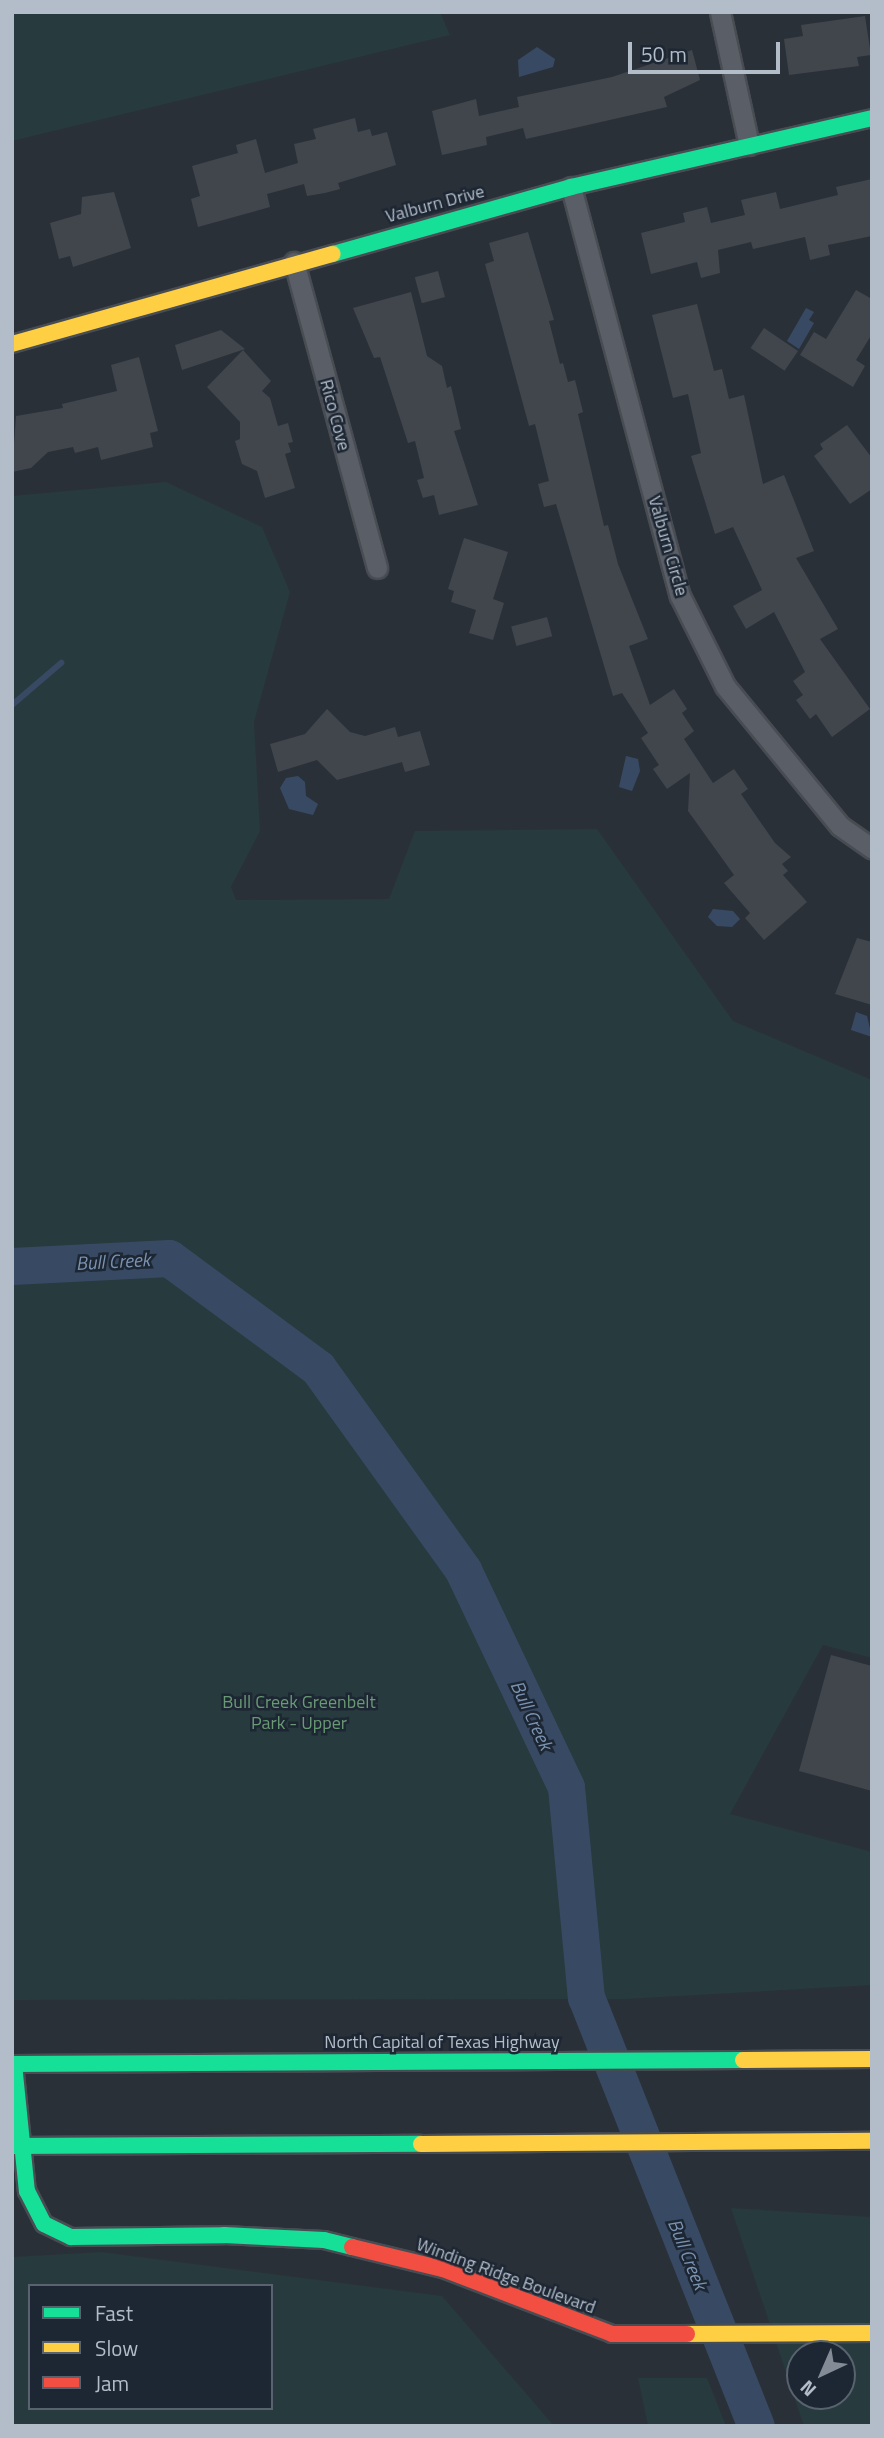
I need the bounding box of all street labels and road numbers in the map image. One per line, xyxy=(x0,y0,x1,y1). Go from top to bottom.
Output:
street label: Valburn Drive xyxy=(383,180,487,228)
street label: Rico Cove xyxy=(315,377,355,453)
street label: Valburn Circle xyxy=(643,494,693,598)
street label: North Capital of Texas Highway xyxy=(324,2031,560,2053)
street label: Winding Ridge Boulevard xyxy=(413,2234,599,2318)

